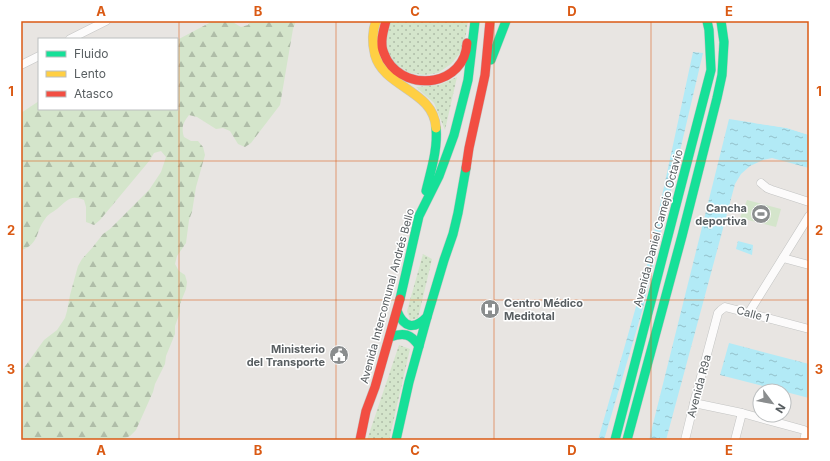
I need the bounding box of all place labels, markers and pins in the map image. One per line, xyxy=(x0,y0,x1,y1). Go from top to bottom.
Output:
place label: Cancha deportiva xyxy=(695,201,747,228)
sports icon: Cancha deportiva xyxy=(750,203,772,225)
place label: Centro Médico Meditotal xyxy=(504,296,583,323)
hospital icon: Centro Médico Meditotal xyxy=(479,298,501,320)
place label: Ministerio del Transporte xyxy=(247,342,325,369)
public building icon: Ministerio del Transporte xyxy=(328,344,350,366)

